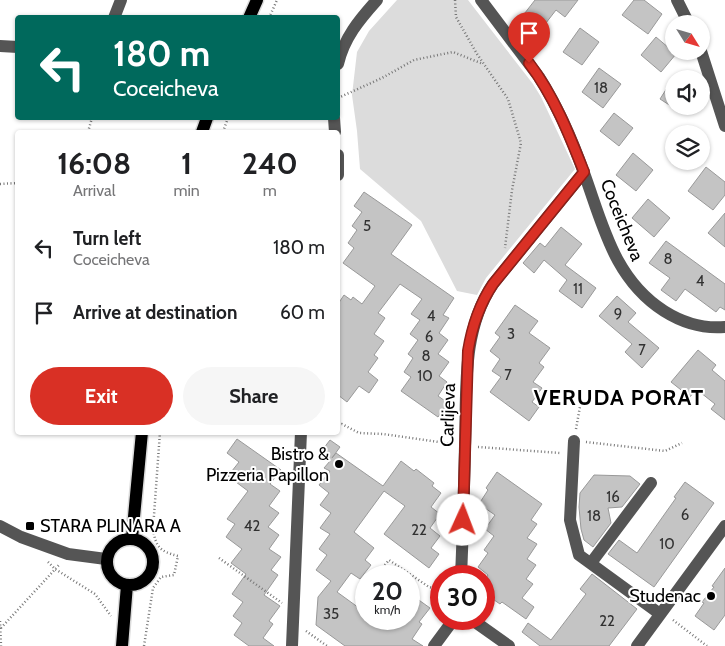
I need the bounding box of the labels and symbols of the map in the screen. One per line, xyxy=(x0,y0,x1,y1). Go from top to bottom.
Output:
pin xyxy=(508,12,550,63)
north arrow xyxy=(665,15,710,60)
house number: 18 xyxy=(594,79,608,97)
street label: Coceicheva xyxy=(596,176,648,264)
house number: 5 xyxy=(363,217,371,235)
house number: 8 xyxy=(663,250,673,268)
house number: 4 xyxy=(696,272,705,290)
house number: 11 xyxy=(573,280,583,298)
house number: 9 xyxy=(614,305,622,323)
house number: 4 xyxy=(427,307,436,325)
house number: 3 xyxy=(507,325,515,343)
house number: 6 xyxy=(425,328,433,346)
house number: 7 xyxy=(638,341,646,359)
house number: 8 xyxy=(421,347,431,365)
house number: 7 xyxy=(504,366,512,384)
house number: 10 xyxy=(417,367,433,385)
street label: Carlijeva xyxy=(436,382,460,447)
district label: VERUDA PORAT xyxy=(534,384,704,411)
place label: Bistro & Pizzeria Papillon xyxy=(206,443,329,486)
marker: Bistro & Pizzeria Papillon xyxy=(333,458,345,470)
house number: 16 xyxy=(606,488,620,506)
position arrow xyxy=(436,493,488,545)
house number: 6 xyxy=(681,506,689,524)
house number: 18 xyxy=(587,507,601,525)
place label: STARA PLINARA A xyxy=(40,515,181,537)
house number: 42 xyxy=(244,517,260,535)
marker: STARA PLINARA A xyxy=(24,520,36,532)
house number: 22 xyxy=(411,521,427,539)
house number: 10 xyxy=(659,535,675,553)
speed limit sign: 30 xyxy=(430,565,495,630)
place label: Studenac xyxy=(629,585,701,607)
marker: Studenac xyxy=(705,590,717,602)
house number: 35 xyxy=(323,605,339,623)
house number: 22 xyxy=(599,612,615,630)

